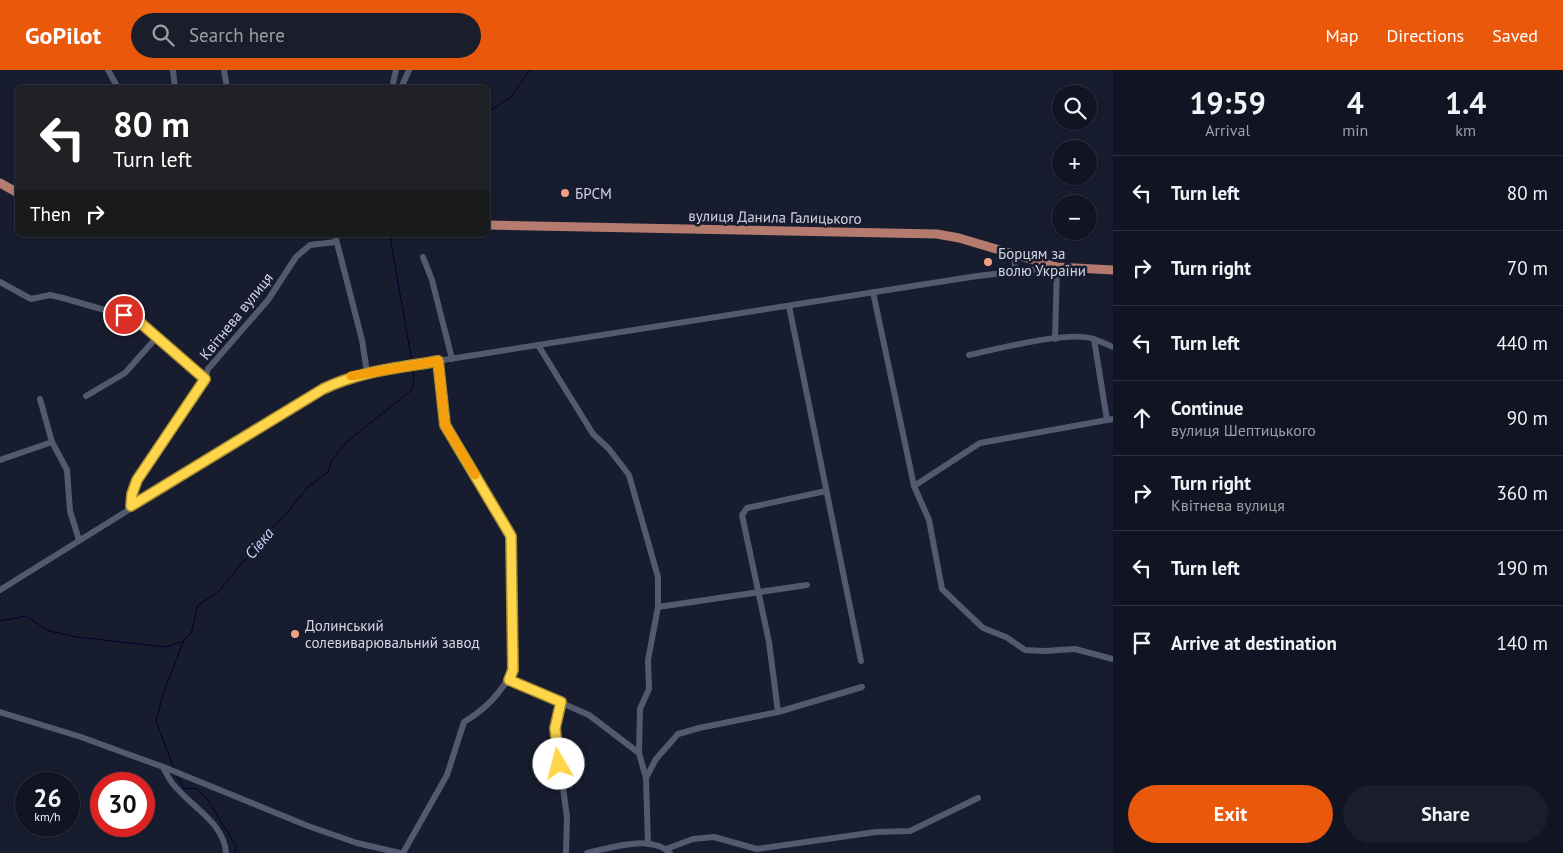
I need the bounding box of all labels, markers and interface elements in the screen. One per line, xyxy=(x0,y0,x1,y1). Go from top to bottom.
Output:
search box xyxy=(131,13,481,58)
text: GoPilot xyxy=(25,20,101,51)
icon: search xyxy=(149,21,177,49)
text: Search here xyxy=(189,23,285,47)
text: Map xyxy=(1326,24,1358,47)
text: Directions xyxy=(1386,24,1464,47)
text: Saved xyxy=(1492,24,1538,47)
text: 19:59 xyxy=(1190,83,1266,122)
text: 4 xyxy=(1347,83,1364,122)
text: 1.4 xyxy=(1445,83,1486,122)
map controls xyxy=(1052,85,1097,240)
button: search xyxy=(1052,85,1097,130)
text: 80 m xyxy=(113,101,190,147)
icon: left xyxy=(30,105,95,170)
text: Arrival xyxy=(1205,120,1250,140)
text: min xyxy=(1342,120,1368,140)
text: km xyxy=(1455,120,1476,140)
button: + xyxy=(1052,140,1097,185)
text: Turn left xyxy=(113,145,192,173)
icon: left xyxy=(1128,179,1156,207)
text: Turn left xyxy=(1171,181,1240,205)
text: 80 m xyxy=(1507,181,1548,205)
place label: БРСМ xyxy=(575,184,612,203)
marker: БРСМ xyxy=(559,187,571,199)
button: − xyxy=(1052,195,1097,240)
icon: right xyxy=(81,200,109,228)
text: Then xyxy=(30,202,71,226)
street label: вулиця Данила Галицького xyxy=(688,206,862,228)
place label: Борцям за волю України xyxy=(998,244,1086,280)
icon: right xyxy=(1128,254,1156,282)
marker: Борцям за волю України xyxy=(982,256,994,268)
text: Turn right xyxy=(1171,256,1251,280)
text: 70 m xyxy=(1507,256,1548,280)
street label: Квітнева вулиця xyxy=(195,269,277,363)
pin xyxy=(103,294,145,336)
icon: arrive xyxy=(110,301,138,329)
icon: left xyxy=(1128,329,1156,357)
text: Turn left xyxy=(1171,331,1240,355)
text: 440 m xyxy=(1496,331,1548,355)
text: Continue xyxy=(1171,396,1243,420)
icon: ahead xyxy=(1128,404,1156,432)
text: 90 m xyxy=(1507,406,1548,430)
text: вулиця Шептицького xyxy=(1171,420,1316,440)
text: Turn right xyxy=(1171,471,1251,495)
icon: right xyxy=(1128,479,1156,507)
text: 360 m xyxy=(1496,481,1548,505)
text: Квітнева вулиця xyxy=(1171,495,1285,515)
water label: Сівка xyxy=(240,523,278,563)
icon: left xyxy=(1128,554,1156,582)
text: Turn left xyxy=(1171,556,1240,580)
text: 190 m xyxy=(1496,556,1548,580)
place label: Долинський солевиварювальний завод xyxy=(305,616,480,652)
marker: Долинський солевиварювальний завод xyxy=(289,628,301,640)
icon: arrive xyxy=(1128,629,1156,657)
text: Arrive at destination xyxy=(1171,631,1337,655)
text: 140 m xyxy=(1496,631,1548,655)
position arrow xyxy=(532,737,584,789)
speed limit sign: 30 xyxy=(90,772,155,837)
text: 26 xyxy=(33,782,62,814)
button: Exit xyxy=(1128,785,1333,843)
button: Share xyxy=(1343,785,1548,843)
text: km/h xyxy=(34,809,61,824)

